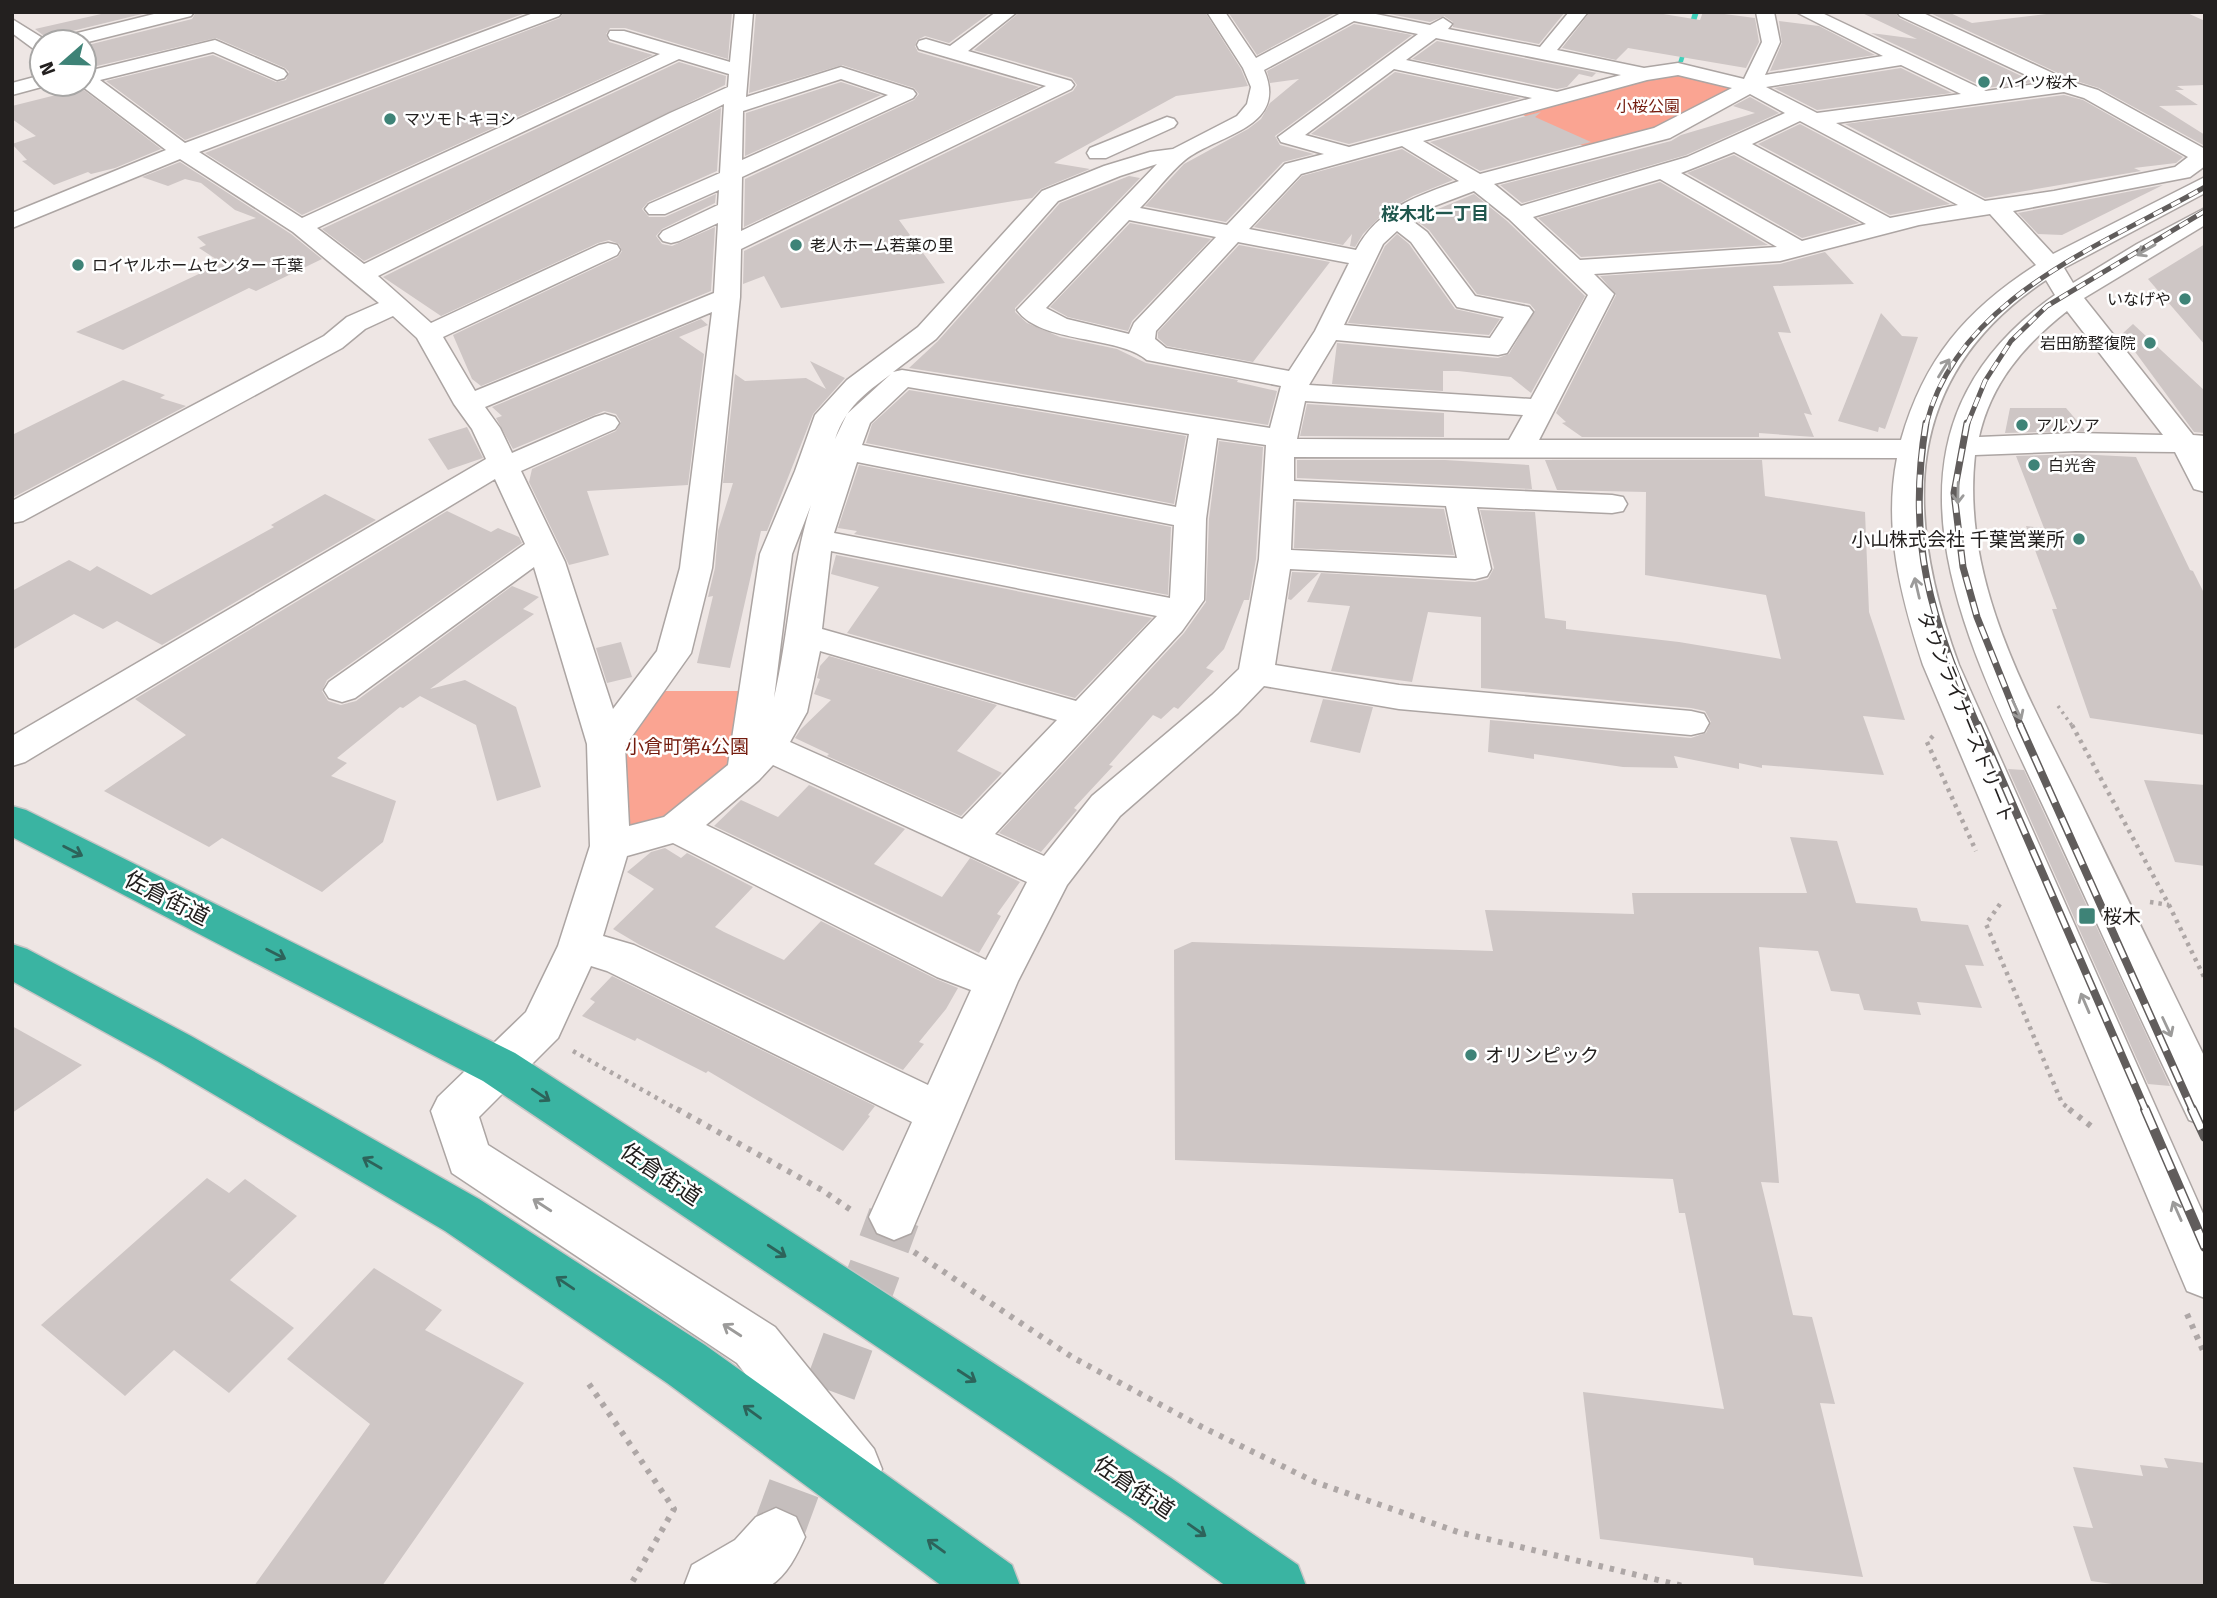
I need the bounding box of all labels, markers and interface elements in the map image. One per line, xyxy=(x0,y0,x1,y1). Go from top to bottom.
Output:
north arrow xyxy=(28,28,98,98)
text: N xyxy=(35,59,60,79)
place label: ハイツ桜木 xyxy=(1998,73,2078,92)
marker: ハイツ桜木 xyxy=(1976,74,1992,90)
park label: 小桜公園 xyxy=(1616,97,1680,116)
place label: マツモトキヨシ xyxy=(404,110,516,129)
marker: マツモトキヨシ xyxy=(382,111,398,127)
district label: 桜木北一丁目 xyxy=(1381,203,1489,225)
place label: 老人ホーム若葉の里 xyxy=(810,236,954,255)
marker: 老人ホーム若葉の里 xyxy=(788,237,804,253)
one-way arrow xyxy=(2136,243,2156,257)
place label: ロイヤルホームセンター 千葉 xyxy=(92,256,303,275)
marker: ロイヤルホームセンター 千葉 xyxy=(70,257,86,273)
place label: いなげや xyxy=(2107,290,2171,309)
marker: いなげや xyxy=(2177,291,2193,307)
place label: 岩田筋整復院 xyxy=(2040,334,2136,353)
marker: 岩田筋整復院 xyxy=(2142,335,2158,351)
one-way arrow xyxy=(1937,359,1952,378)
place label: アルソア xyxy=(2036,416,2100,435)
marker: アルソア xyxy=(2014,417,2030,433)
place label: 白光舎 xyxy=(2048,456,2096,475)
marker: 白光舎 xyxy=(2026,457,2042,473)
one-way arrow xyxy=(1951,481,1965,504)
place label: 小山株式会社 千葉営業所 xyxy=(1851,528,2065,551)
marker: 小山株式会社 千葉営業所 xyxy=(2071,531,2087,547)
one-way arrow xyxy=(1910,577,1924,600)
street label: タウンライナーストリート xyxy=(1912,608,2019,827)
one-way arrow xyxy=(2011,699,2025,720)
park label: 小倉町第4公園 xyxy=(625,735,749,758)
one-way arrow xyxy=(62,844,83,858)
street label: 佐倉街道 xyxy=(120,865,214,931)
place label: 桜木 xyxy=(2103,905,2141,928)
marker: 桜木 xyxy=(2077,906,2097,926)
one-way arrow xyxy=(265,947,286,961)
one-way arrow xyxy=(2078,993,2091,1014)
one-way arrow xyxy=(2161,1016,2174,1037)
place label: オリンピック xyxy=(1485,1044,1599,1067)
marker: オリンピック xyxy=(1463,1047,1479,1063)
one-way arrow xyxy=(531,1088,551,1102)
street label: 佐倉街道 xyxy=(615,1137,707,1211)
one-way arrow xyxy=(362,1156,382,1170)
one-way arrow xyxy=(532,1198,552,1212)
one-way arrow xyxy=(2170,1201,2183,1223)
one-way arrow xyxy=(767,1243,786,1258)
one-way arrow xyxy=(555,1276,575,1290)
one-way arrow xyxy=(723,1323,742,1337)
one-way arrow xyxy=(957,1369,976,1383)
one-way arrow xyxy=(743,1405,762,1419)
street label: 佐倉街道 xyxy=(1088,1450,1180,1524)
one-way arrow xyxy=(1187,1523,1206,1537)
one-way arrow xyxy=(927,1539,946,1553)

